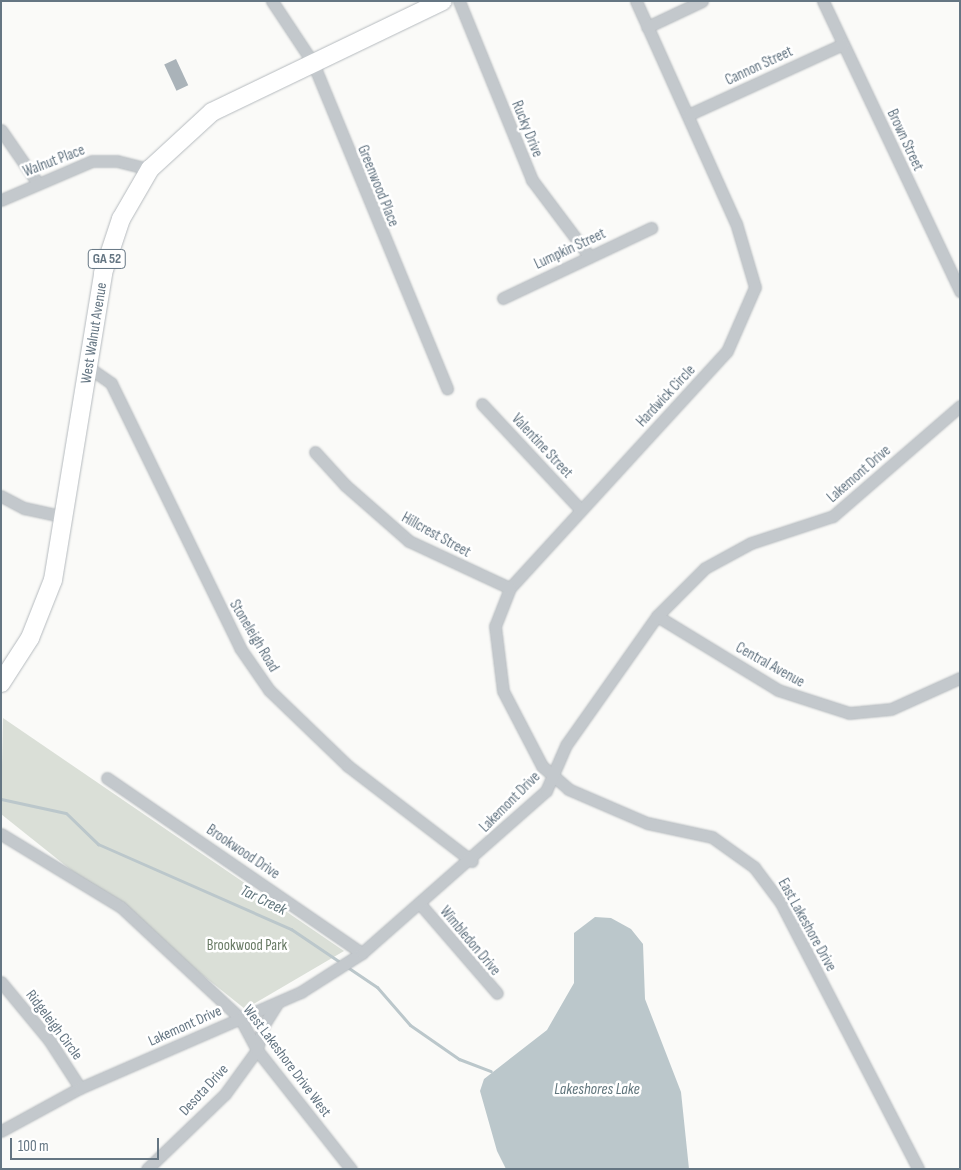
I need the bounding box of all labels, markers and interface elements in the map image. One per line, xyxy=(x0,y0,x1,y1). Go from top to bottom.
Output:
street label: Cannon Street xyxy=(722,43,796,89)
street label: Rucky Drive xyxy=(508,98,546,160)
street label: Brown Street xyxy=(883,106,927,174)
street label: Walnut Place xyxy=(21,141,87,181)
street label: Greenwood Place xyxy=(353,143,403,229)
street label: Lumpkin Street xyxy=(531,225,609,273)
road number: GA 52 xyxy=(87,248,127,270)
street label: West Walnut Avenue xyxy=(77,281,111,385)
street label: Hardwick Circle xyxy=(633,361,699,431)
street label: Valentine Street xyxy=(508,410,576,482)
street label: Lakemont Drive xyxy=(824,441,894,507)
street label: Hillcrest Street xyxy=(398,509,474,561)
street label: Stoneleigh Road xyxy=(225,597,283,675)
street label: Central Avenue xyxy=(732,639,808,691)
street label: Lakemont Drive xyxy=(476,768,544,836)
street label: Brookwood Drive xyxy=(203,821,283,883)
street label: East Lakeshore Drive xyxy=(774,875,840,975)
water label: Tar Creek xyxy=(237,882,289,920)
street label: Wimbledon Drive xyxy=(436,903,504,979)
park label: Brookwood Park xyxy=(207,937,287,955)
street label: Ridgeleigh Circle xyxy=(22,986,86,1064)
street label: Lakemont Drive xyxy=(146,1002,224,1050)
street label: West Lakeshore Drive West xyxy=(239,1002,335,1120)
street label: Desota Drive xyxy=(176,1061,232,1119)
water label: Lakeshores Lake xyxy=(554,1080,640,1100)
scale bar xyxy=(12,1128,161,1160)
text: 100 m xyxy=(18,1137,49,1156)

